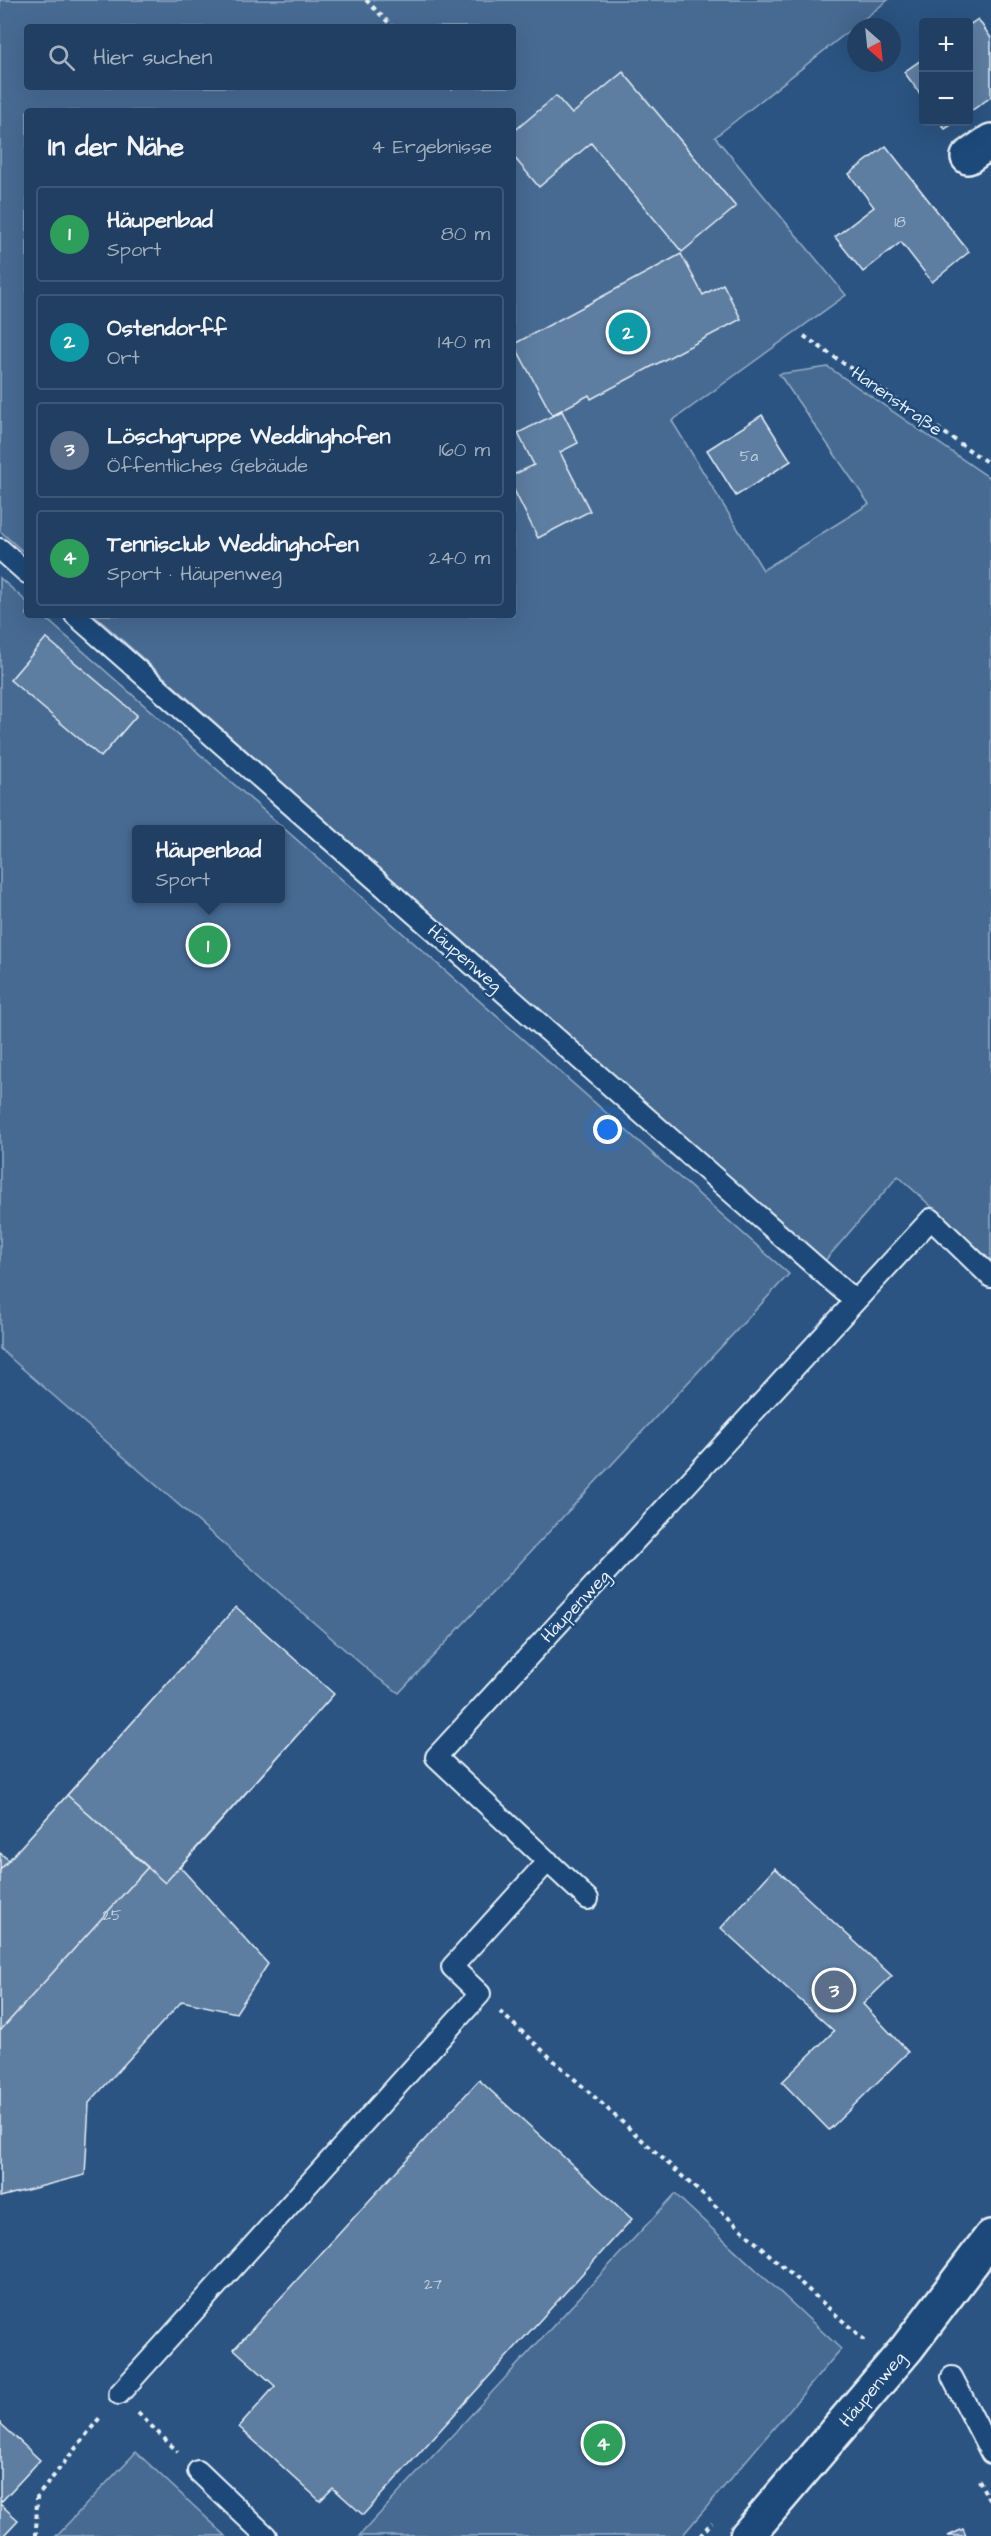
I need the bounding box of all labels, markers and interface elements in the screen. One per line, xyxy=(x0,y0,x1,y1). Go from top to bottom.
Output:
north arrow xyxy=(847,18,901,72)
map controls xyxy=(919,18,973,126)
button: + xyxy=(919,18,973,72)
search box xyxy=(24,24,516,90)
icon: search xyxy=(45,41,78,74)
text: Hier suchen xyxy=(93,42,212,73)
button: − xyxy=(919,72,973,126)
text: In der Nähe xyxy=(48,129,184,165)
text: 4 Ergebnisse xyxy=(371,133,492,161)
text: Häupenbad xyxy=(107,205,213,236)
house number: 18 xyxy=(894,212,906,233)
text: 1 xyxy=(68,220,71,248)
text: 80 m xyxy=(441,220,490,248)
text: Sport xyxy=(107,236,161,264)
pin: 2 xyxy=(608,310,648,354)
text: Ostendorff xyxy=(107,313,227,344)
text: 2 xyxy=(64,328,75,356)
text: 140 m xyxy=(438,328,490,356)
text: Ort xyxy=(107,344,140,372)
street label: Hanenstraße xyxy=(846,361,947,442)
text: Löschgruppe Weddinghofen xyxy=(107,421,390,452)
text: 3 xyxy=(64,436,75,464)
text: 160 m xyxy=(439,436,490,464)
house number: 5a xyxy=(740,446,758,467)
text: Öffentliches Gebäude xyxy=(107,452,308,480)
text: Tennisclub Weddinghofen xyxy=(107,529,359,560)
text: 4 xyxy=(63,544,76,572)
text: 240 m xyxy=(429,544,490,572)
text: Sport · Häupenweg xyxy=(107,560,282,588)
popup xyxy=(132,825,285,903)
text: Häupenbad xyxy=(156,835,261,866)
text: Sport xyxy=(156,866,210,894)
street label: Häupenweg xyxy=(421,919,507,999)
pin: 1 xyxy=(188,922,228,968)
your location xyxy=(593,1115,622,1144)
street label: Häupenweg xyxy=(535,1564,616,1649)
house number: 25 xyxy=(102,1905,122,1926)
pin: 3 xyxy=(814,1968,854,2012)
house number: 27 xyxy=(424,2274,442,2295)
street label: Häupenweg xyxy=(833,2346,912,2433)
pin: 4 xyxy=(584,2420,622,2466)

